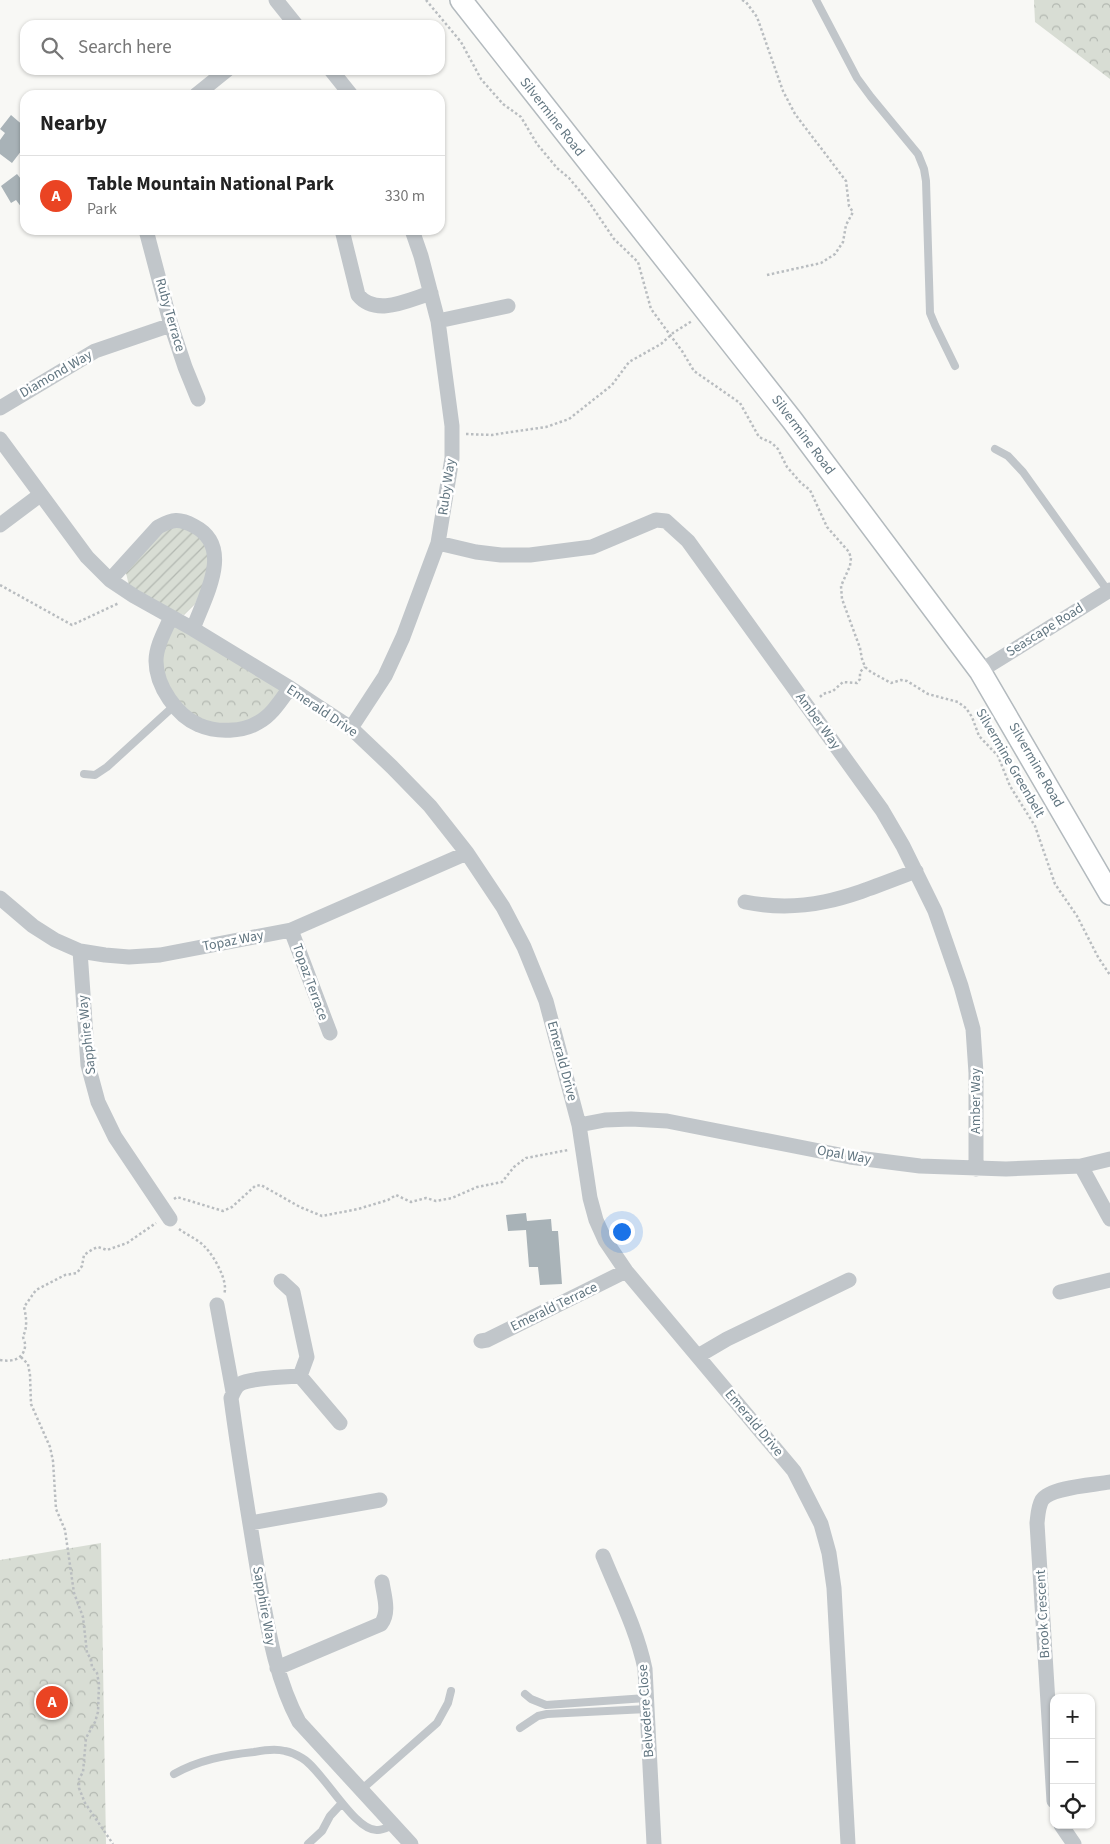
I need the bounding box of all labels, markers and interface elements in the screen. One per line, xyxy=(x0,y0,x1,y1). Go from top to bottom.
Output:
search box xyxy=(20,20,445,75)
icon: search xyxy=(38,34,66,62)
text: Search here xyxy=(78,34,172,61)
street label: Silvermine Road xyxy=(515,73,589,161)
text: Nearby xyxy=(40,108,107,138)
text: Table Mountain National Park xyxy=(87,171,334,198)
text: A xyxy=(51,185,61,207)
text: 330 m xyxy=(385,185,425,207)
text: Park xyxy=(87,198,117,220)
street label: Ruby Terrace xyxy=(150,276,190,354)
street label: Diamond Way xyxy=(16,345,96,403)
street label: Silvermine Road xyxy=(766,391,840,479)
street label: Ruby Way xyxy=(433,457,461,517)
street label: Seascape Road xyxy=(1002,598,1088,662)
street label: Emerald Drive xyxy=(282,680,362,742)
street label: Amber Way xyxy=(791,688,846,754)
street label: Silvermine Greenbelt xyxy=(971,705,1050,822)
street label: Silvermine Road xyxy=(1004,719,1068,811)
street label: Topaz Way xyxy=(201,925,266,957)
street label: Topaz Terrace xyxy=(287,941,333,1023)
street label: Sapphire Way xyxy=(73,994,101,1076)
street label: Emerald Drive xyxy=(542,1019,582,1103)
street label: Amber Way xyxy=(966,1068,986,1134)
street label: Opal Way xyxy=(815,1140,873,1170)
your location xyxy=(609,1219,635,1245)
street label: Emerald Terrace xyxy=(507,1277,601,1337)
street label: Emerald Drive xyxy=(720,1385,788,1461)
street label: Sapphire Way xyxy=(247,1565,281,1648)
street label: Brook Crescent xyxy=(1031,1569,1055,1659)
street label: Belvedere Close xyxy=(633,1664,659,1758)
pin: A xyxy=(36,1683,68,1721)
map controls xyxy=(1050,1694,1095,1829)
button: + xyxy=(1050,1694,1095,1739)
button: − xyxy=(1050,1739,1095,1784)
button: locate xyxy=(1050,1784,1095,1829)

